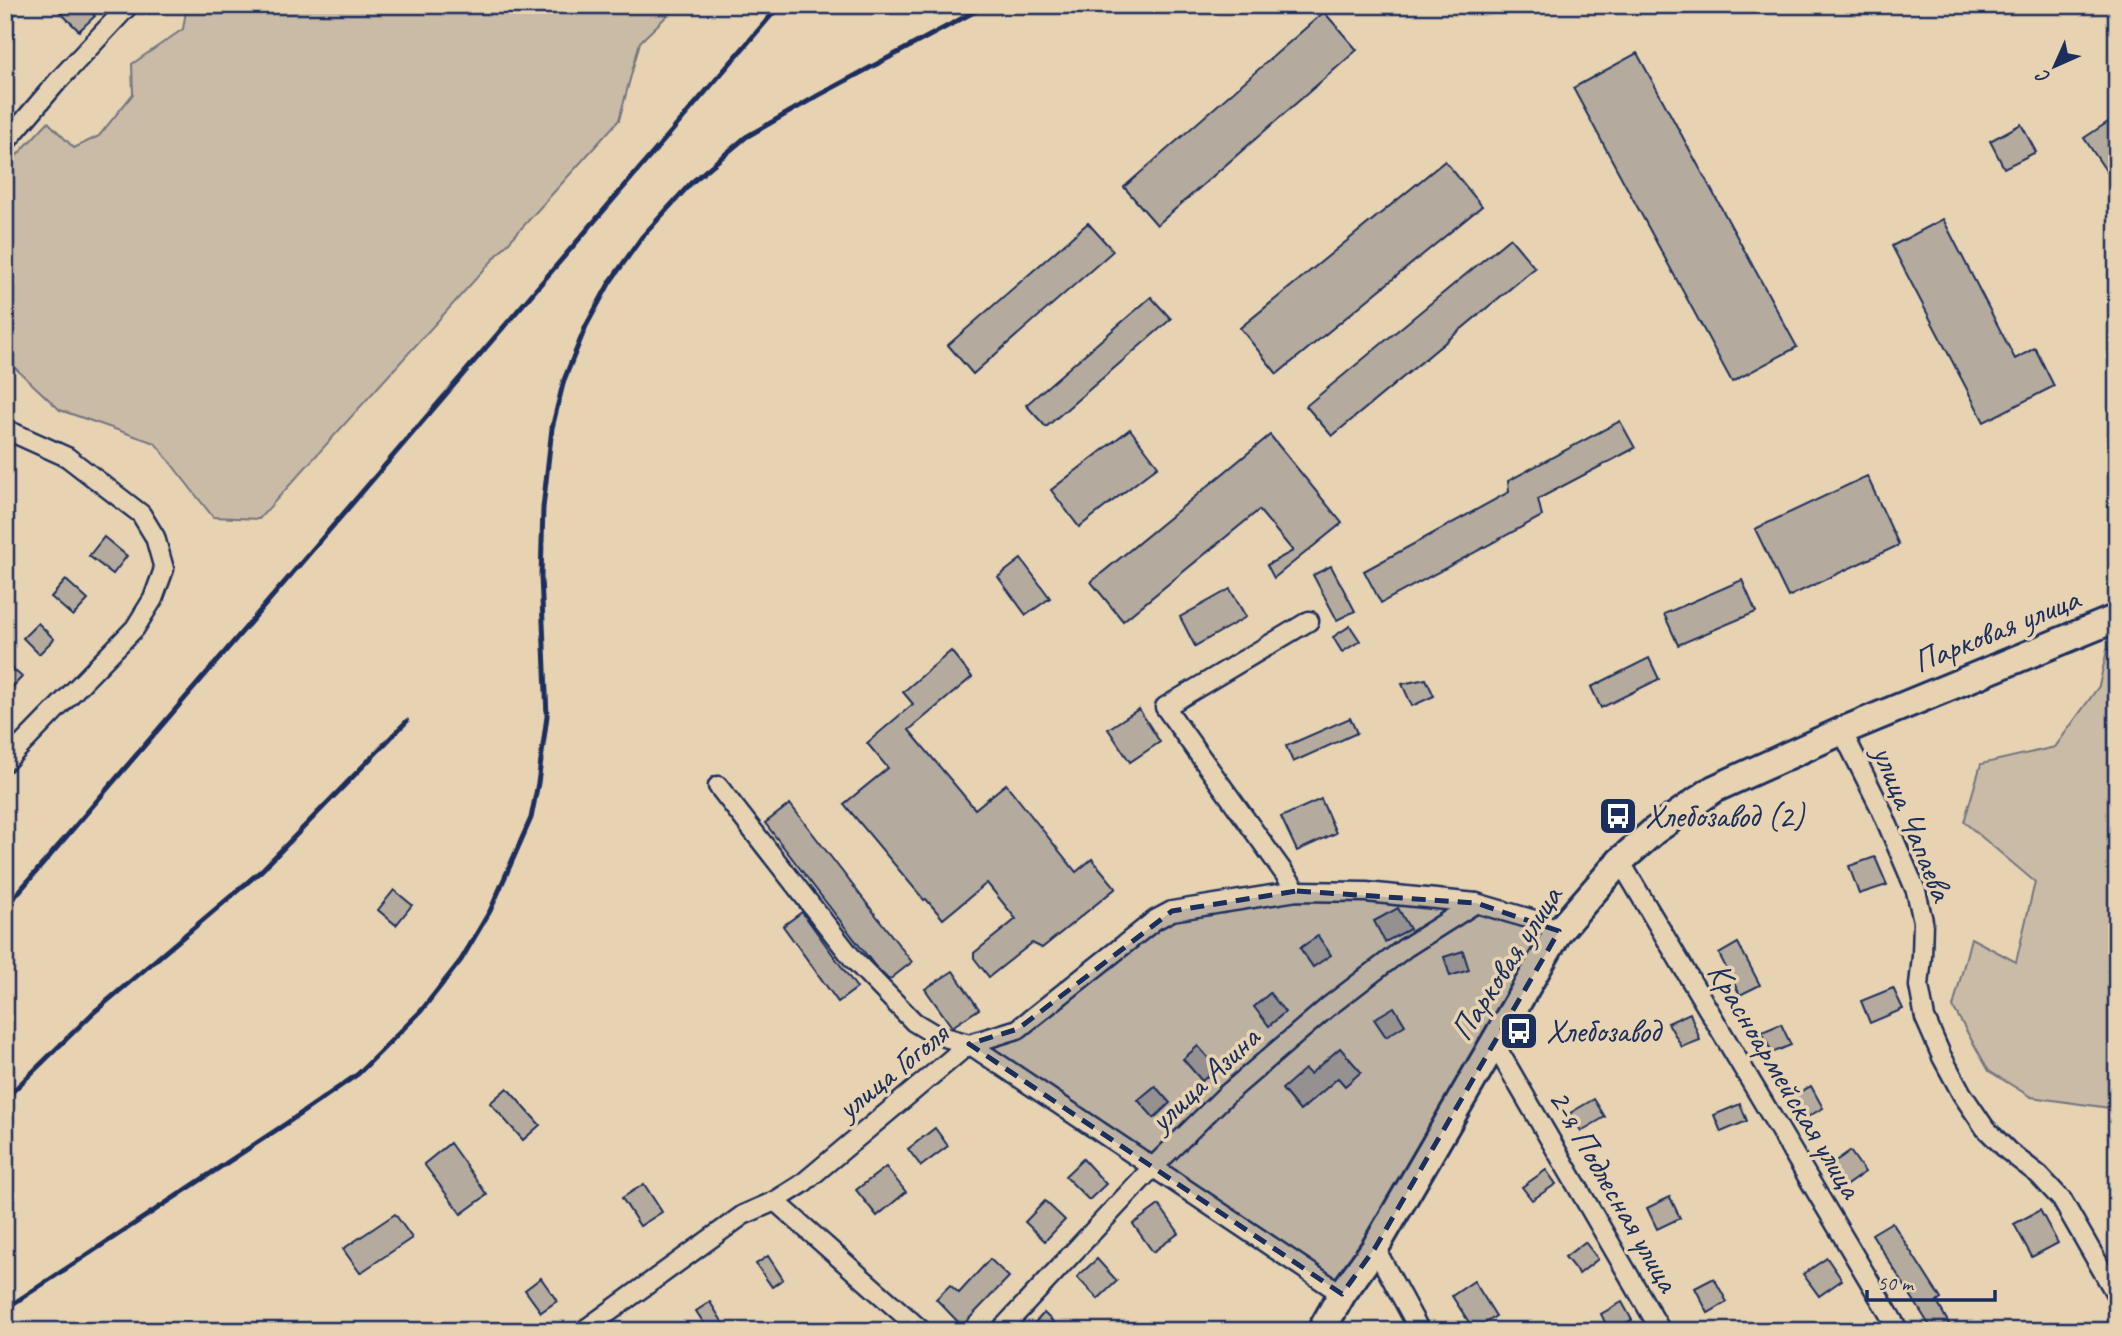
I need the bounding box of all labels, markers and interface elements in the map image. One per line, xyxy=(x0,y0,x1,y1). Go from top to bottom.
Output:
north arrow xyxy=(2021,32,2090,102)
text: С xyxy=(2030,64,2055,89)
street label: Парковая улица xyxy=(1907,577,2088,682)
street label: улица Чапаева xyxy=(1862,737,1964,909)
bus stop icon: Хлебозавод (2) xyxy=(1597,795,1639,837)
place label: Хлебозавод (2) xyxy=(1645,795,1806,837)
street label: Парковая улица xyxy=(1441,876,1573,1048)
street label: Красноармейская улица xyxy=(1698,954,1873,1207)
bus stop icon: Хлебозавод xyxy=(1498,1010,1540,1052)
place label: Хлебозавод xyxy=(1546,1010,1664,1052)
street label: улица Гоголя xyxy=(826,1011,959,1130)
street label: улица Азина xyxy=(1138,1016,1269,1142)
street label: 2-я Подлесная улица xyxy=(1539,1081,1690,1301)
scale bar xyxy=(1867,1259,1994,1303)
text: 50 m xyxy=(1877,1270,1915,1296)

